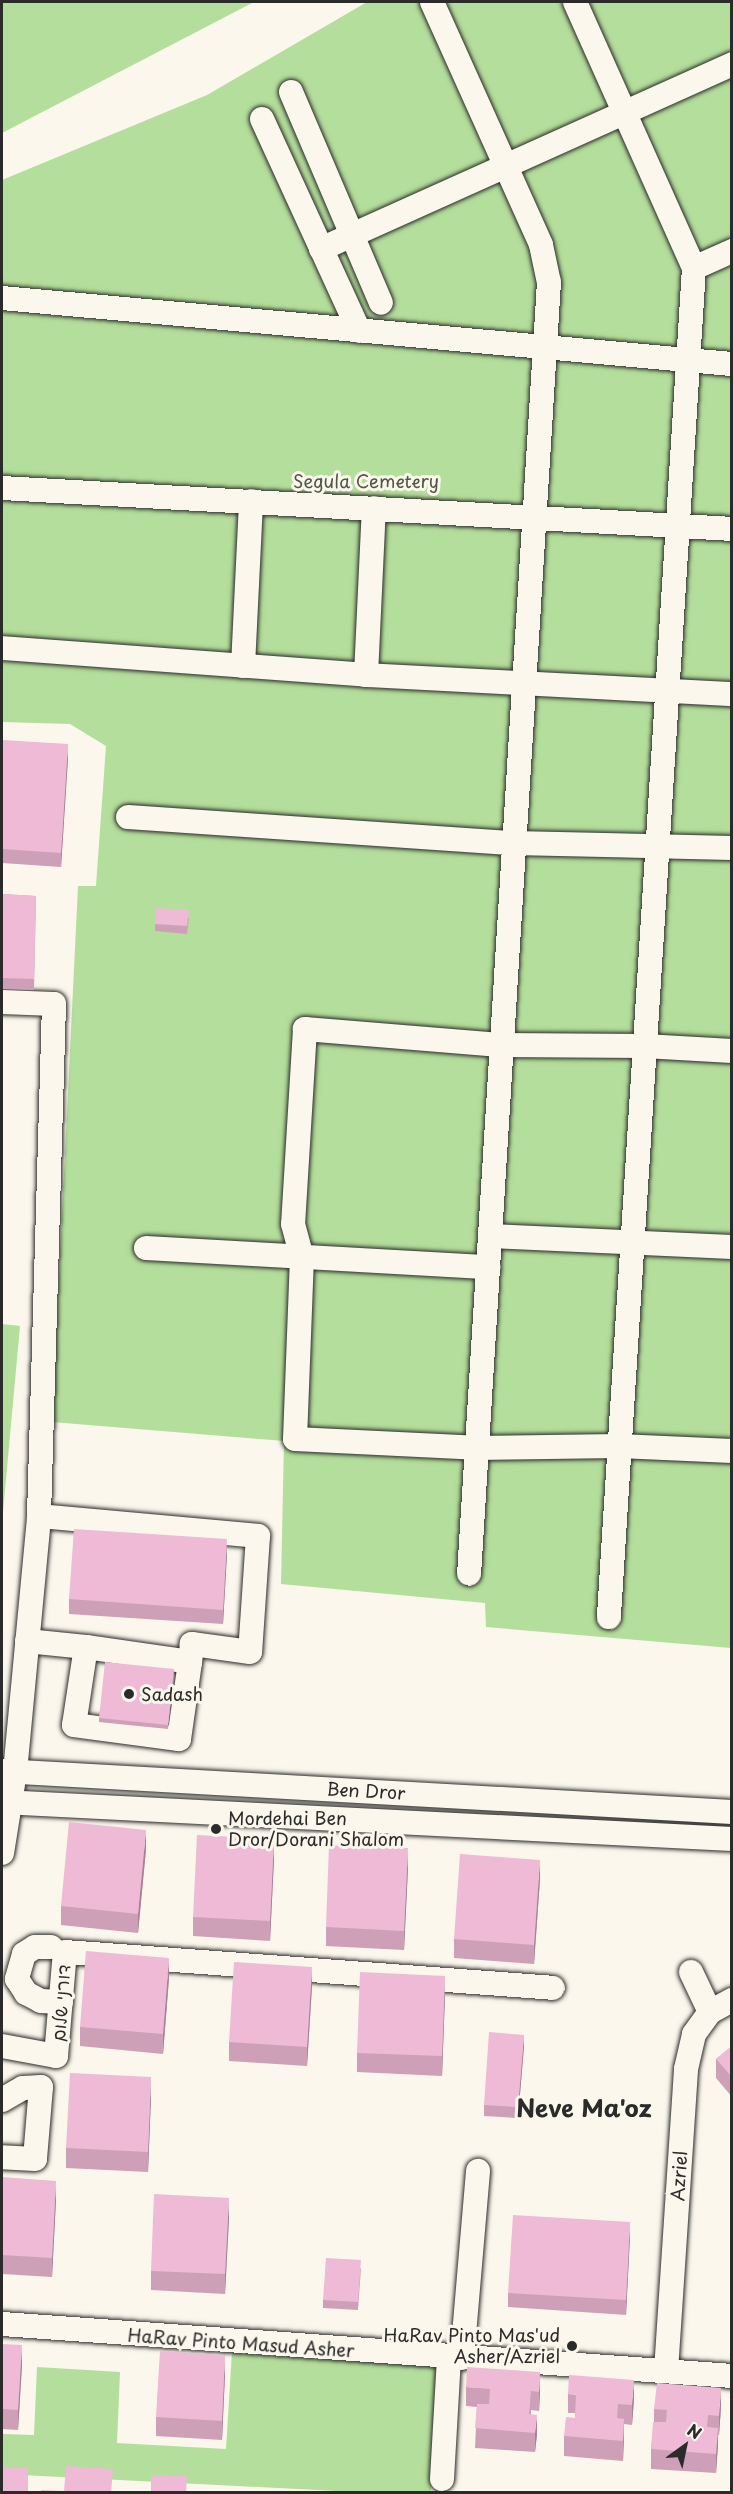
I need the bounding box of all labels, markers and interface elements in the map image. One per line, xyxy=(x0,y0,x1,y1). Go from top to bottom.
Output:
park label: Segula Cemetery xyxy=(293,470,439,492)
place label: Sadash xyxy=(141,1683,203,1705)
marker: Sadash xyxy=(122,1687,136,1701)
street label: Ben Dror xyxy=(326,1778,406,1804)
place label: Mordehai Ben Dror/Dorani Shalom xyxy=(228,1808,404,1850)
marker: Mordehai Ben Dror/Dorani Shalom xyxy=(209,1822,223,1836)
street label: דורני שלום xyxy=(48,1964,74,2042)
district label: Neve Ma'oz xyxy=(516,2094,652,2122)
street label: Azriel xyxy=(666,2150,692,2202)
street label: HaRav Pinto Masud Asher xyxy=(127,2324,355,2362)
place label: HaRav Pinto Mas'ud Asher/Azriel xyxy=(384,2325,560,2368)
marker: HaRav Pinto Mas'ud Asher/Azriel xyxy=(565,2339,579,2353)
north arrow xyxy=(655,2416,715,2476)
text: N xyxy=(683,2417,707,2444)

